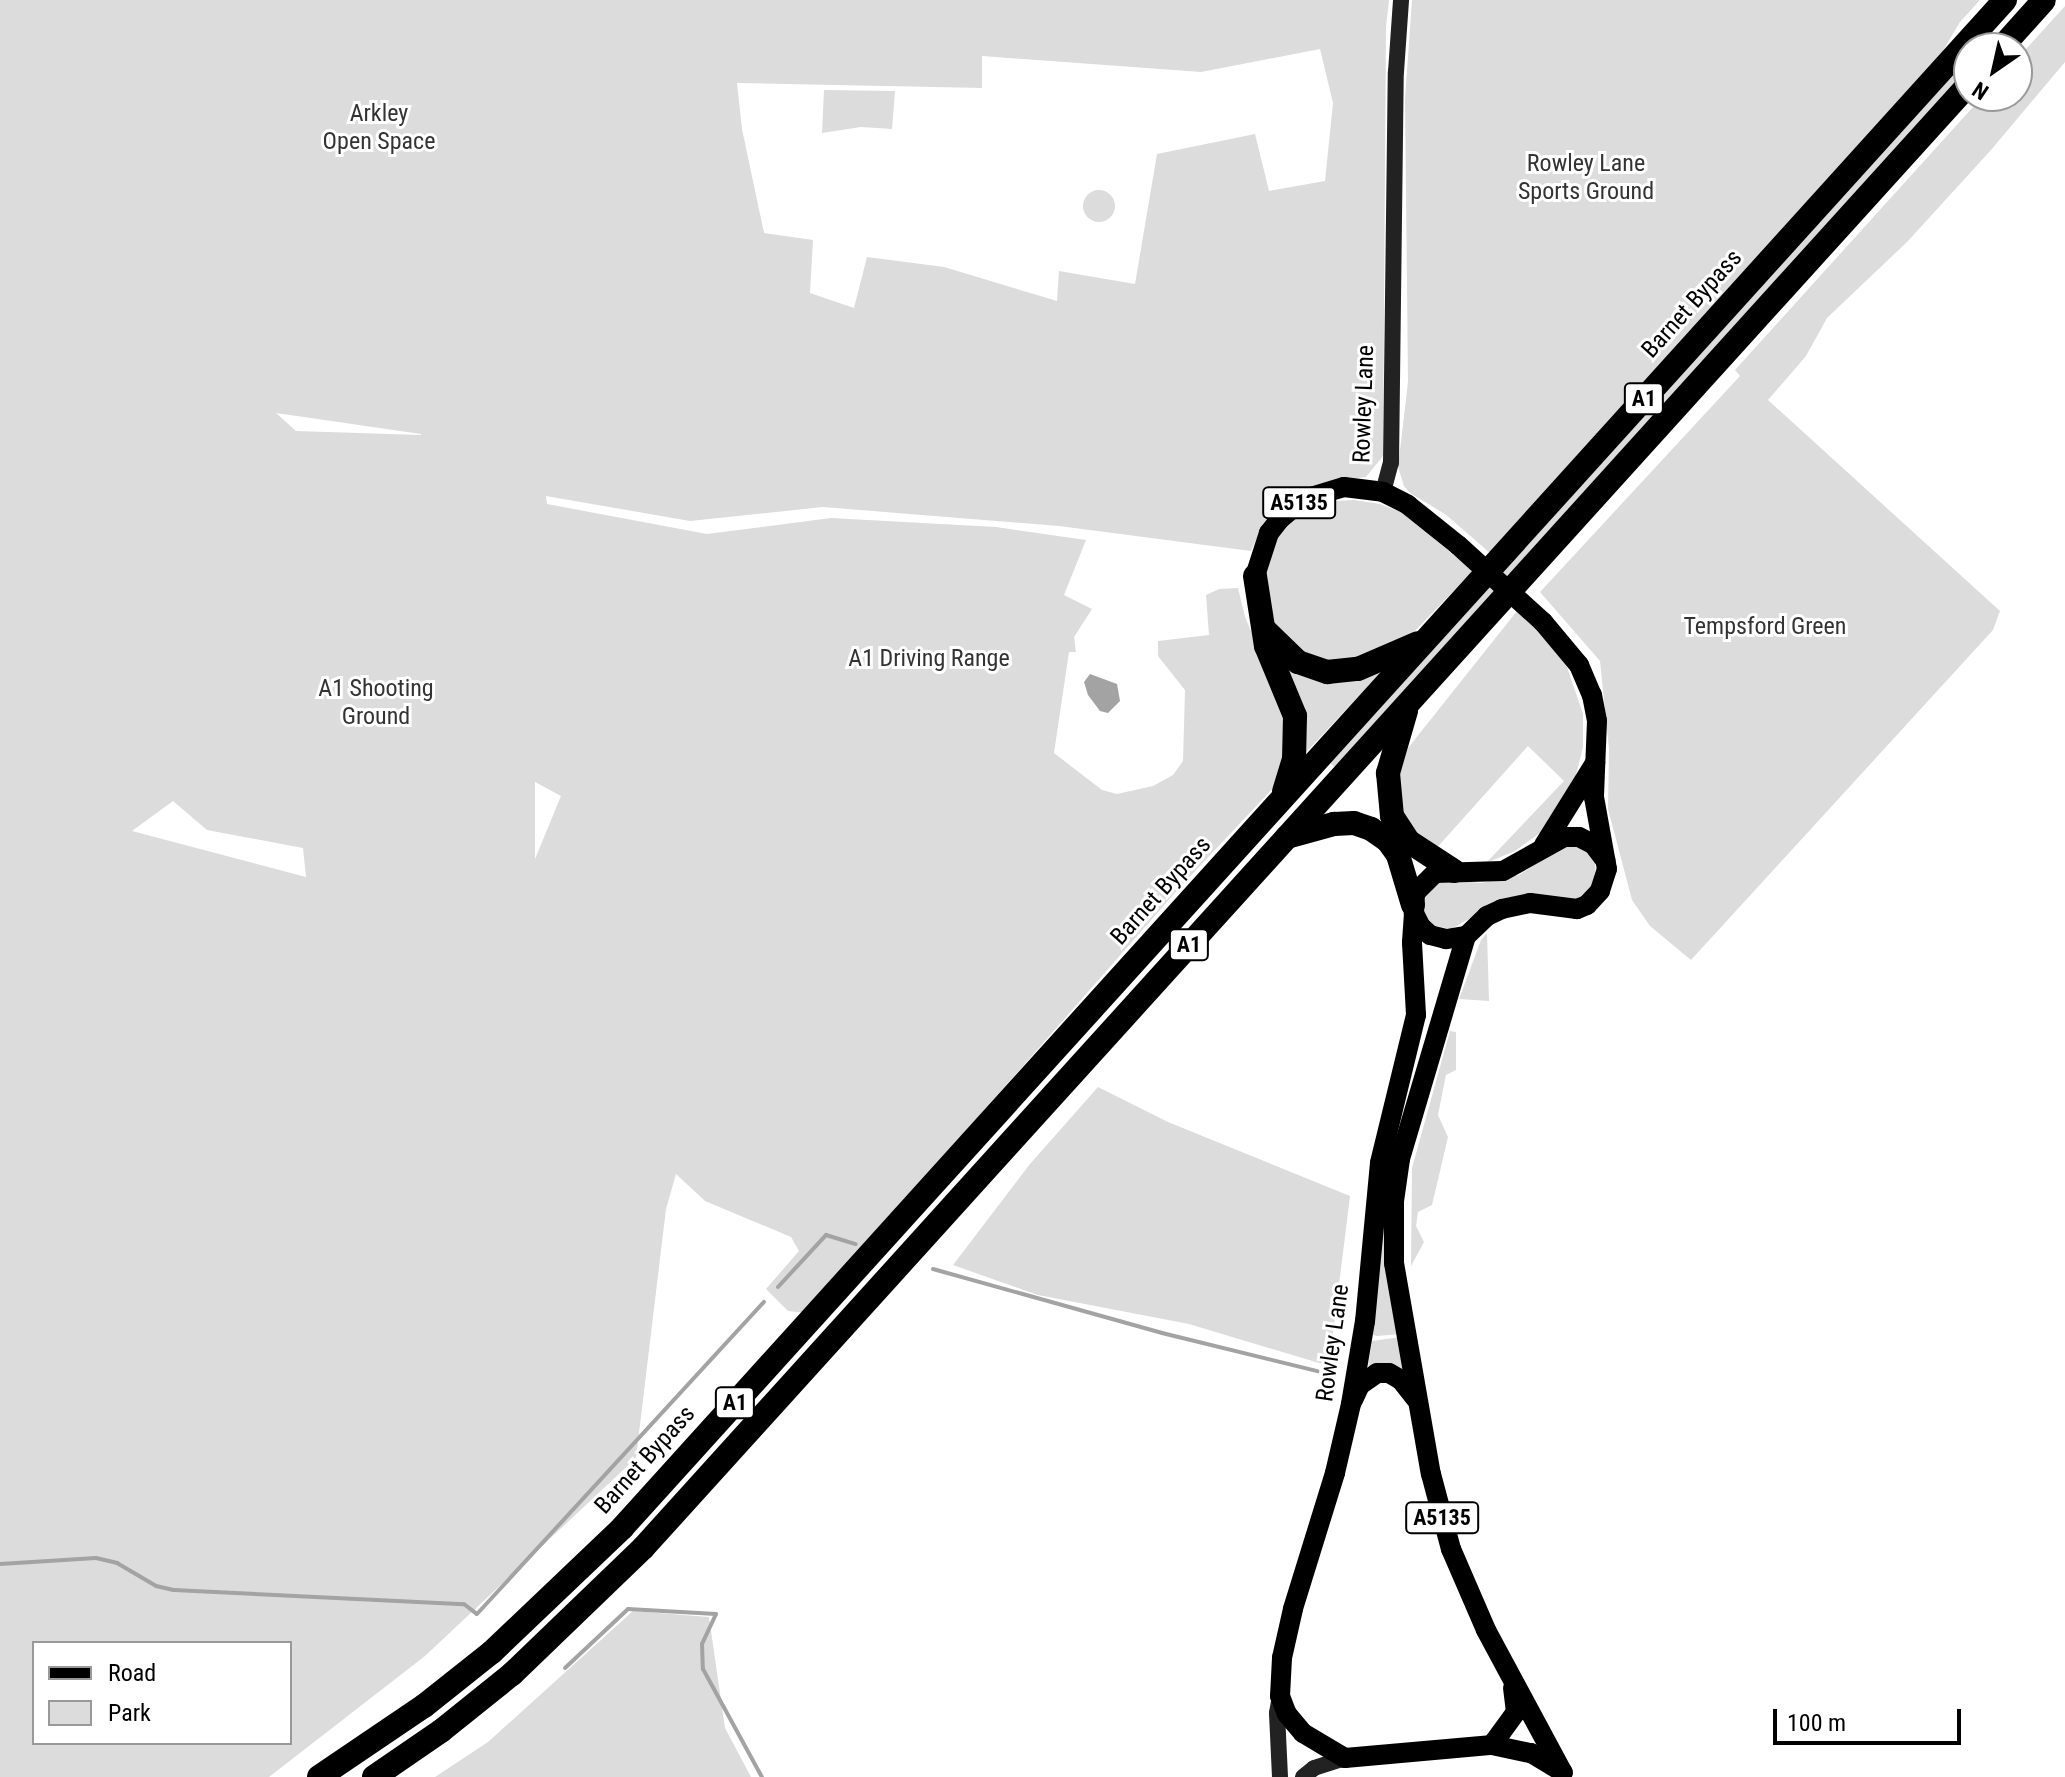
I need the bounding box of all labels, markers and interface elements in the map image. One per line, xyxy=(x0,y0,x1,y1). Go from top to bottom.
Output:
north arrow xyxy=(1953,32,2033,112)
text: N xyxy=(1968,77,1993,105)
park label: Arkley Open Space xyxy=(323,100,435,156)
park label: Rowley Lane Sports Ground xyxy=(1518,150,1654,206)
street label: Barnet Bypass xyxy=(1636,244,1748,364)
street label: Rowley Lane xyxy=(1348,344,1380,464)
road number: A1 xyxy=(1622,381,1666,417)
road number: A5135 xyxy=(1261,485,1337,521)
park label: Tempsford Green xyxy=(1684,613,1846,641)
park label: A1 Driving Range xyxy=(848,645,1010,673)
park label: A1 Shooting Ground xyxy=(318,675,434,731)
street label: Barnet Bypass xyxy=(1105,831,1217,951)
road number: A1 xyxy=(1167,927,1211,963)
street label: Rowley Lane xyxy=(1311,1282,1355,1404)
road number: A1 xyxy=(713,1385,757,1421)
street label: Barnet Bypass xyxy=(589,1400,701,1520)
road number: A5135 xyxy=(1404,1500,1480,1536)
legend xyxy=(32,1641,292,1745)
text: Road xyxy=(108,1659,156,1687)
scale bar xyxy=(1777,1693,1965,1743)
text: Park xyxy=(108,1699,151,1727)
text: 100 m xyxy=(1787,1709,1846,1737)

